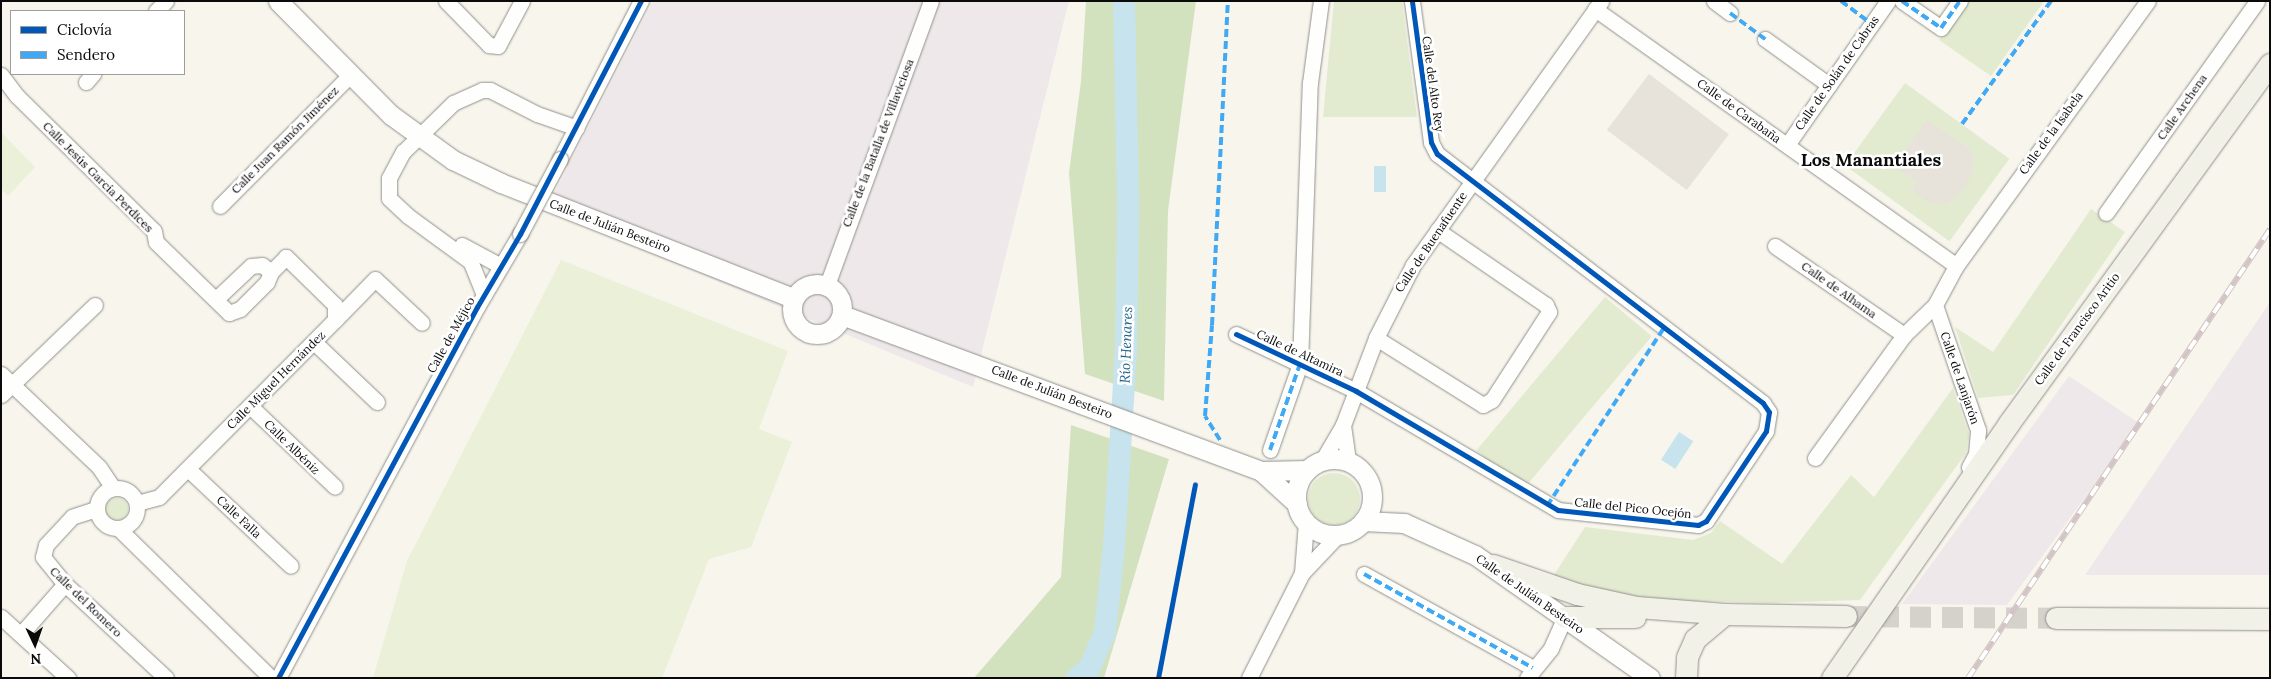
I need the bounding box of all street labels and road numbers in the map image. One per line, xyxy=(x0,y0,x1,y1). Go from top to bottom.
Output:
street label: Calle de Solán de Cabras xyxy=(1792,13,1882,133)
street label: Calle del Alto Rey xyxy=(1419,35,1447,133)
street label: Calle de la Batalla de Villaviciosa xyxy=(839,57,917,229)
street label: Calle Archena xyxy=(2154,71,2210,143)
street label: Calle de Carabaña xyxy=(1694,76,1784,146)
street label: Calle Juan Ramón Jiménez xyxy=(228,83,342,197)
street label: Calle de la Isabela xyxy=(2016,89,2086,177)
street label: Calle Jesús García Perdices xyxy=(40,119,156,235)
street label: Calle de Buenafuente xyxy=(1392,189,1470,295)
street label: Calle de Julián Besteiro xyxy=(547,196,673,256)
street label: Calle de Alhama xyxy=(1799,259,1879,321)
street label: Calle de Francisco Aritio xyxy=(2031,270,2123,388)
street label: Calle de Méjico xyxy=(424,294,478,376)
street label: Calle de Altamira xyxy=(1254,326,1346,380)
street label: Calle Miguel Hernández xyxy=(224,328,328,432)
street label: Calle de Lanjarón xyxy=(1937,330,1983,426)
street label: Calle de Julián Besteiro xyxy=(989,362,1115,422)
street label: Calle Albéniz xyxy=(261,417,323,477)
street label: Calle Falla xyxy=(214,493,264,541)
street label: Calle del Pico Ocejón xyxy=(1574,495,1692,521)
street label: Calle de Julián Besteiro xyxy=(1473,551,1587,637)
street label: Calle del Romero xyxy=(47,564,125,640)

